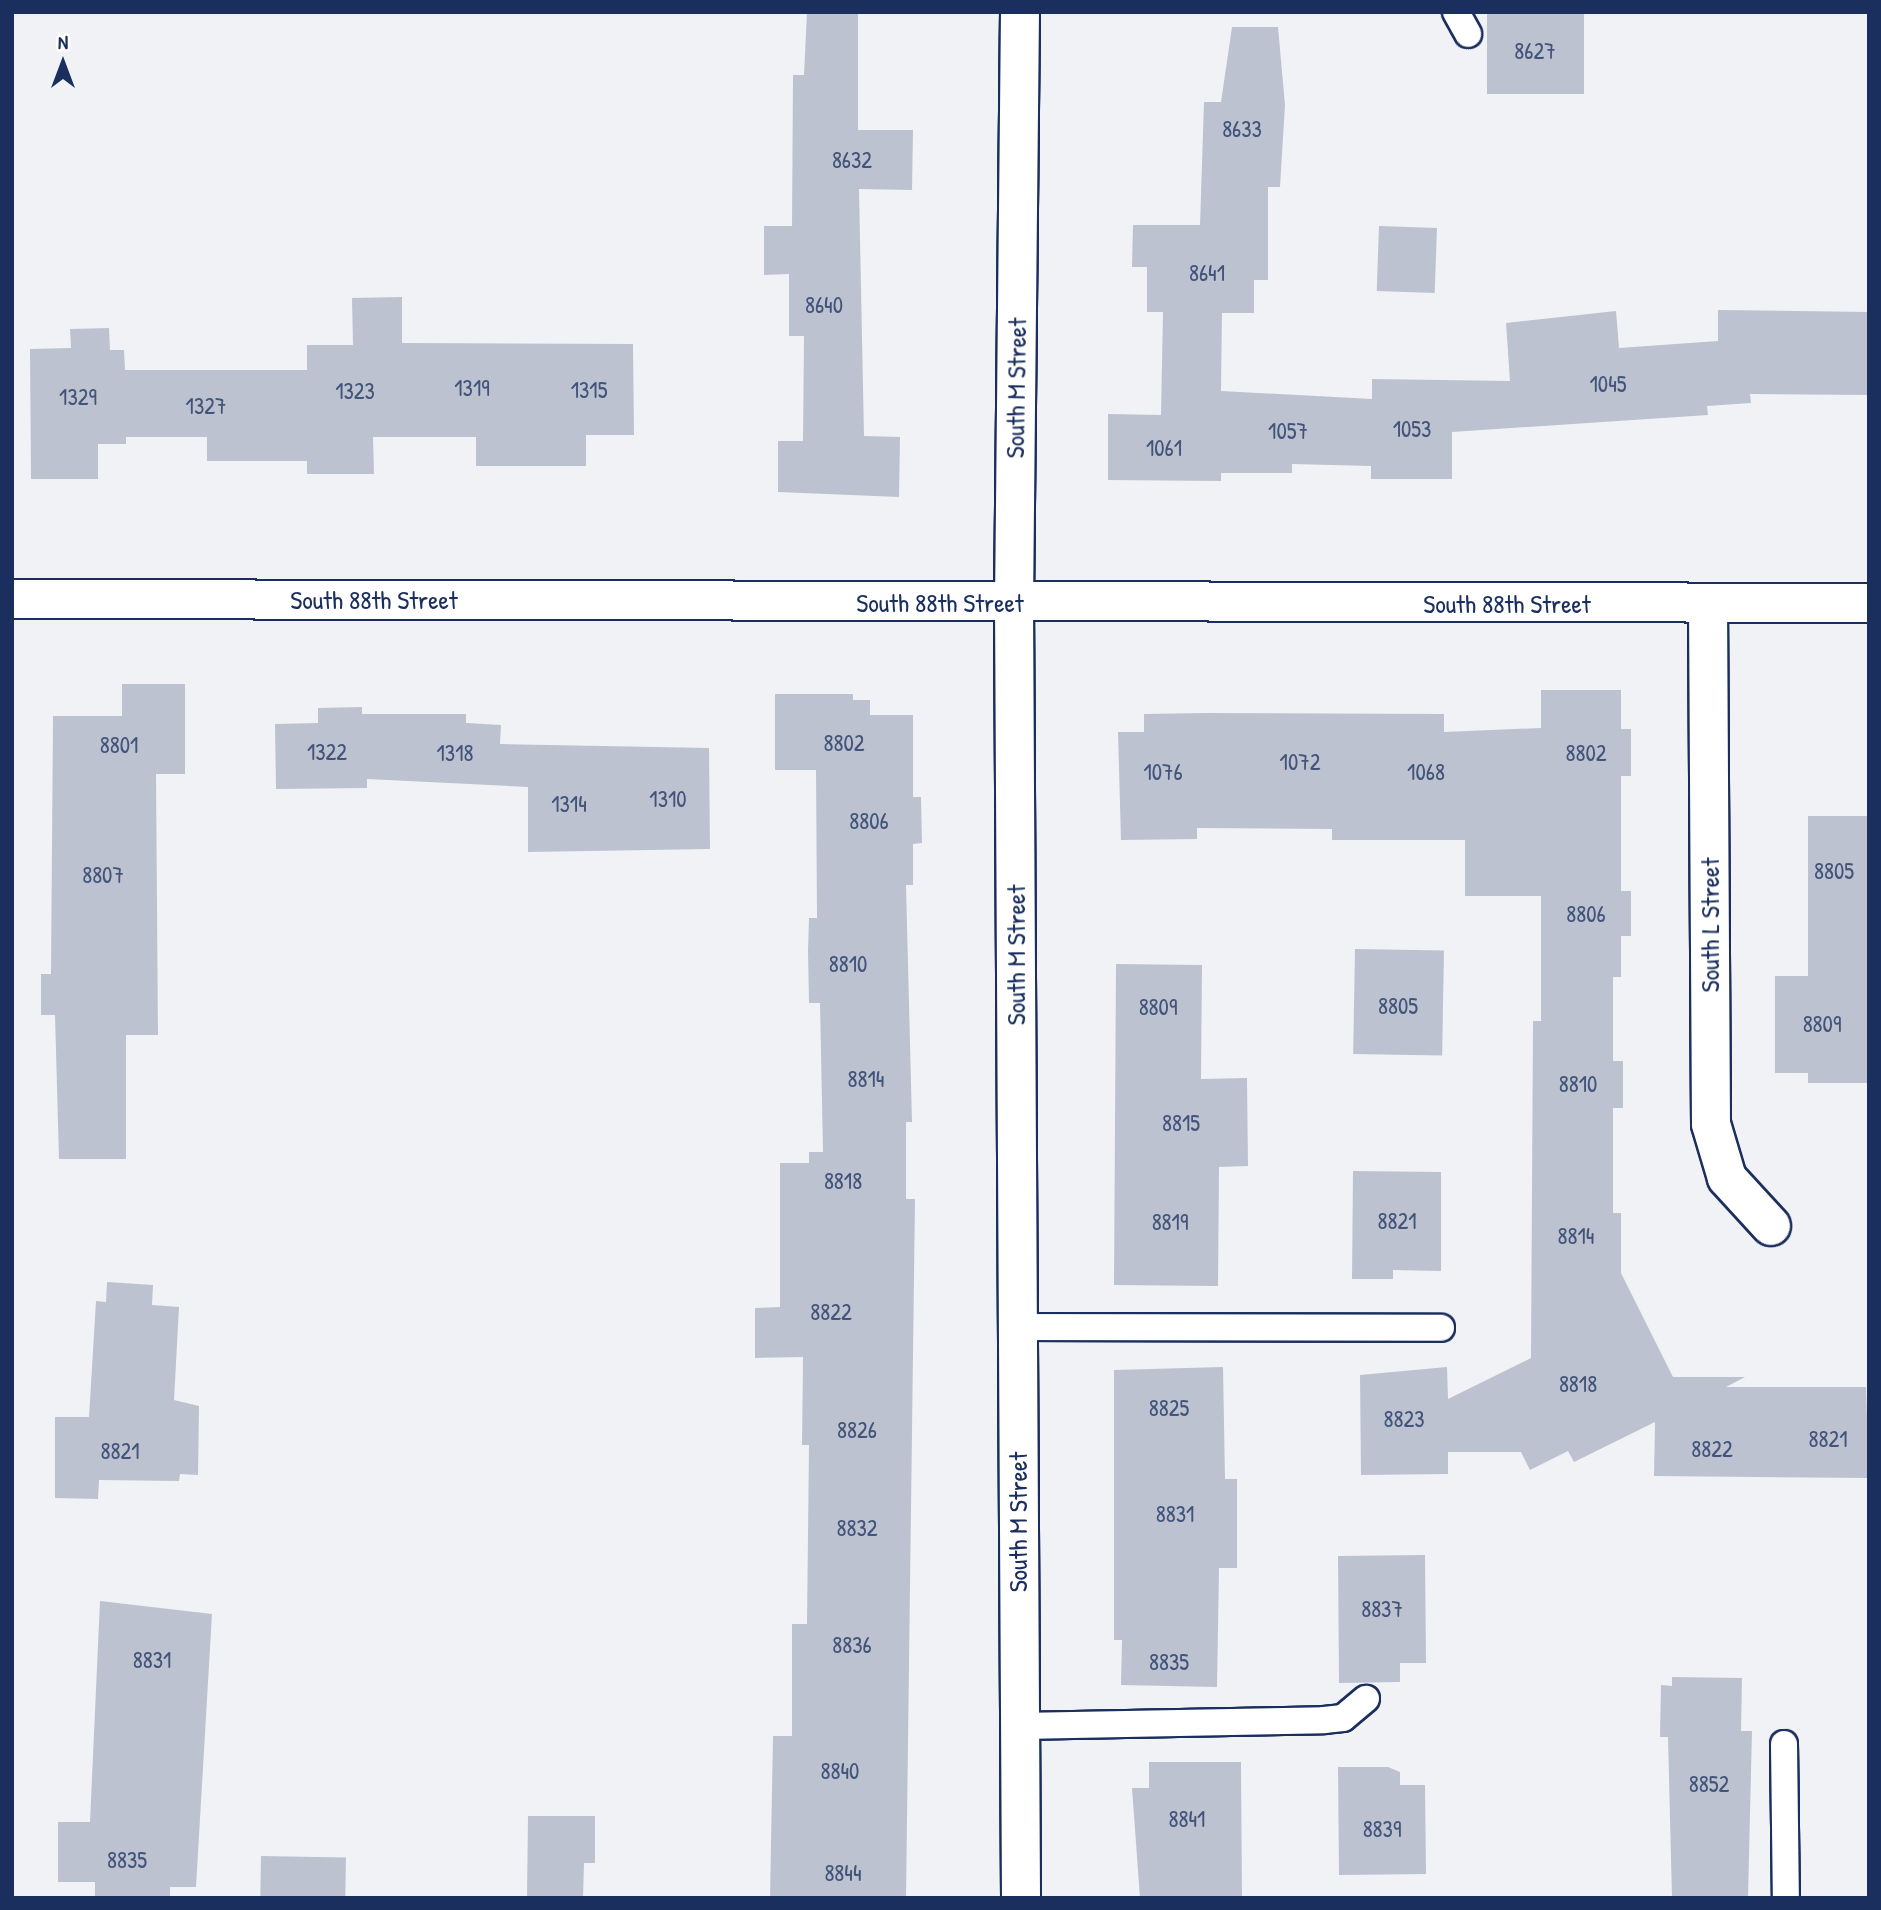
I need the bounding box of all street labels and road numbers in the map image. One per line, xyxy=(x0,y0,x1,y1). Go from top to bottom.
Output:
street label: South M Street xyxy=(999,317,1033,459)
street label: South 88th Street xyxy=(290,584,458,616)
street label: South 88th Street xyxy=(856,587,1024,619)
street label: South 88th Street xyxy=(1423,588,1591,620)
street label: South L Street xyxy=(1694,858,1726,992)
street label: South M Street xyxy=(1000,885,1032,1025)
street label: South M Street xyxy=(1002,1452,1034,1592)

